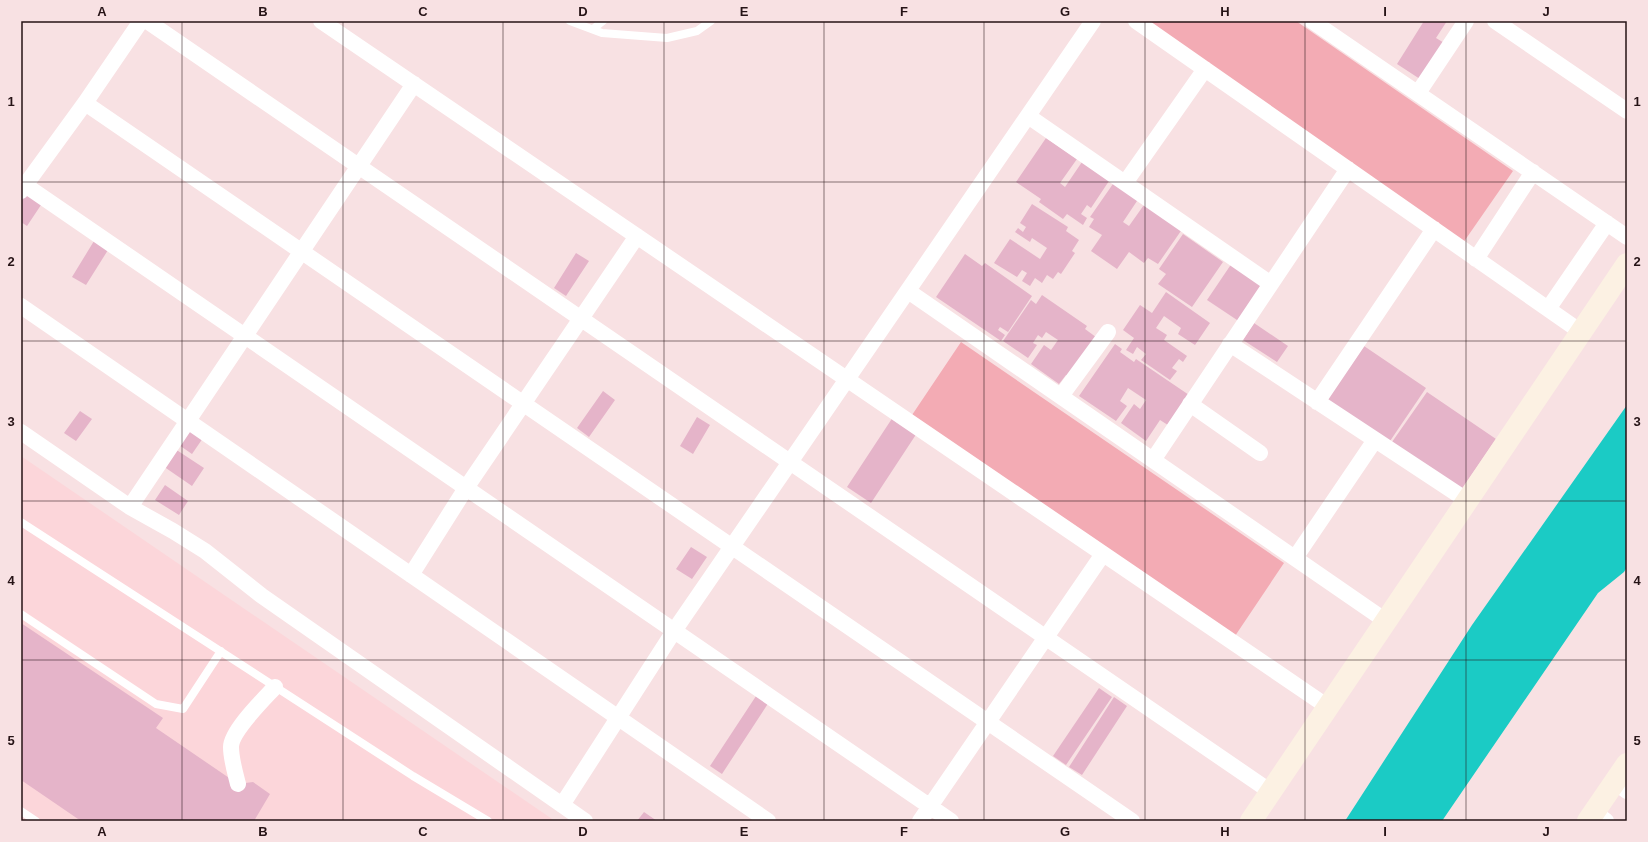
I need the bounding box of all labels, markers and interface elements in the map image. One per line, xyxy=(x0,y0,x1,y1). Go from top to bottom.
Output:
text: A xyxy=(97,4,107,19)
text: B xyxy=(258,4,268,19)
text: C xyxy=(418,4,428,19)
text: D xyxy=(578,4,588,19)
text: E xyxy=(740,4,749,19)
text: F xyxy=(900,4,908,19)
text: G xyxy=(1060,4,1070,19)
text: H xyxy=(1220,4,1230,19)
text: I xyxy=(1383,4,1387,19)
text: J xyxy=(1542,4,1550,19)
text: 1 xyxy=(7,94,15,109)
text: 1 xyxy=(1633,94,1641,109)
text: 2 xyxy=(7,254,15,269)
text: 2 xyxy=(1633,254,1641,269)
text: 3 xyxy=(7,414,15,429)
text: 3 xyxy=(1633,414,1641,429)
text: 4 xyxy=(7,573,15,588)
text: 4 xyxy=(1633,573,1641,588)
text: 5 xyxy=(7,733,15,748)
text: 5 xyxy=(1633,733,1641,748)
text: A xyxy=(97,824,107,839)
text: B xyxy=(258,824,268,839)
text: C xyxy=(418,824,428,839)
text: D xyxy=(578,824,588,839)
text: E xyxy=(740,824,749,839)
text: F xyxy=(900,824,908,839)
text: G xyxy=(1060,824,1070,839)
text: H xyxy=(1220,824,1230,839)
text: I xyxy=(1383,824,1387,839)
text: J xyxy=(1542,824,1550,839)

